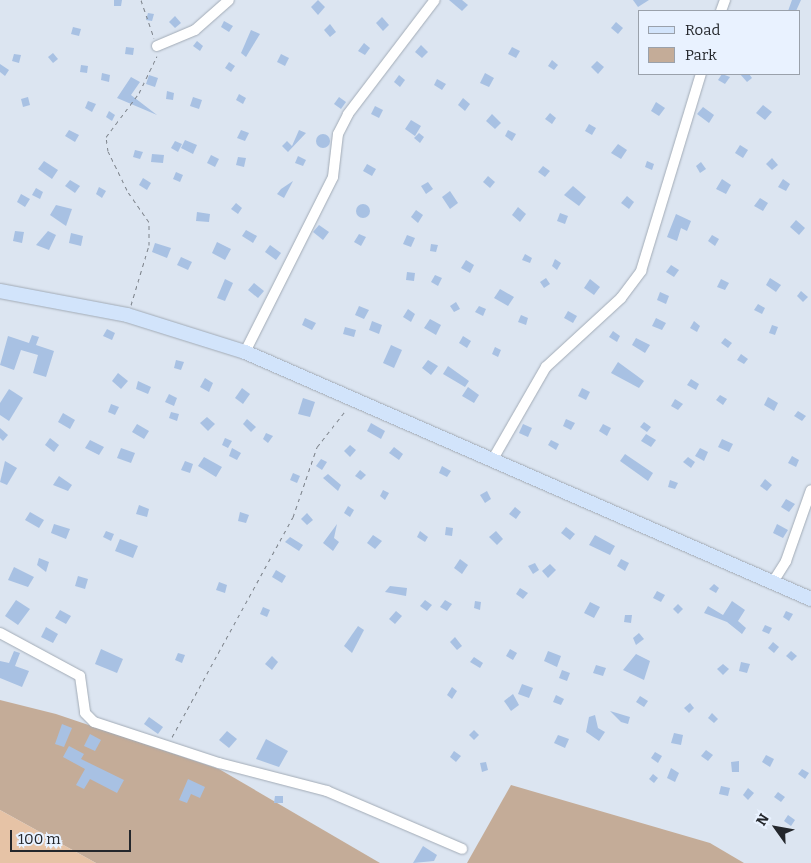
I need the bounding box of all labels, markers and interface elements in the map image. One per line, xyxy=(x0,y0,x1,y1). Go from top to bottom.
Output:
legend xyxy=(638,10,801,75)
text: Road xyxy=(685,21,720,39)
text: Park xyxy=(685,46,717,64)
north arrow xyxy=(751,803,801,853)
text: N xyxy=(753,811,773,829)
scale bar xyxy=(12,820,134,852)
text: 100 m xyxy=(18,830,61,848)

